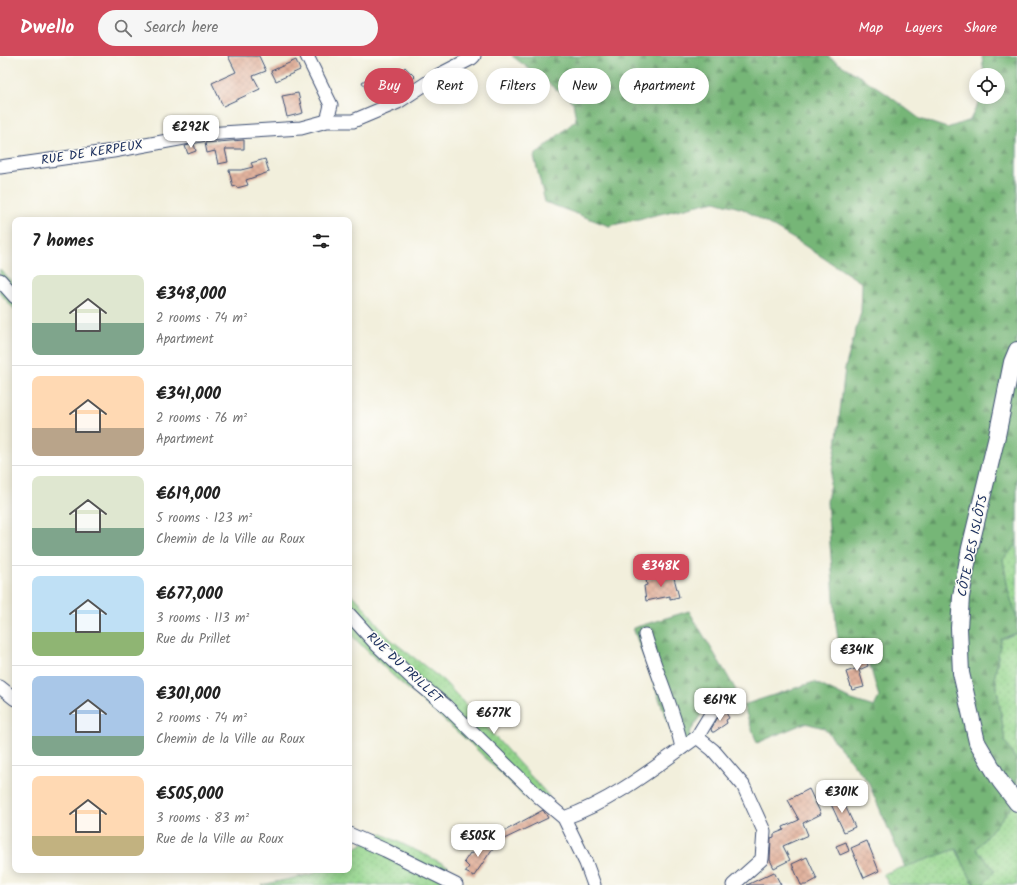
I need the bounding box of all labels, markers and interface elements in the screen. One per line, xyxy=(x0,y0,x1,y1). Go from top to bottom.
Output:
search box xyxy=(98,10,378,46)
text: Dwello xyxy=(20,13,74,43)
text: Search here xyxy=(144,16,218,40)
icon: search xyxy=(112,17,134,39)
text: Map xyxy=(859,17,883,39)
text: Layers xyxy=(905,17,943,39)
text: Share xyxy=(965,17,997,39)
chip: Buy xyxy=(364,68,414,104)
chip: Rent xyxy=(422,68,478,104)
chip: Filters xyxy=(486,68,550,104)
chip: New xyxy=(558,68,611,104)
chip: Apartment xyxy=(619,68,709,104)
map controls xyxy=(969,68,1005,104)
button: locate xyxy=(969,68,1005,104)
pin: €292K xyxy=(163,115,219,149)
text: €292K xyxy=(172,117,210,138)
street label: RUE DE KERPEUX xyxy=(40,134,145,171)
text: 7 homes xyxy=(32,228,94,255)
icon: filters xyxy=(310,230,332,252)
text: €348,000 xyxy=(156,281,226,308)
icon: home xyxy=(64,291,112,339)
text: 2 rooms · 74 m² xyxy=(156,308,247,329)
text: Apartment xyxy=(156,329,214,350)
text: €341,000 xyxy=(156,381,221,408)
icon: home xyxy=(64,392,112,440)
text: 2 rooms · 76 m² xyxy=(156,408,247,429)
text: Apartment xyxy=(156,429,214,450)
text: €619,000 xyxy=(156,481,220,508)
icon: home xyxy=(64,492,112,540)
street label: CÔTE DES ISLÔTS xyxy=(952,493,994,599)
text: 5 rooms · 123 m² xyxy=(156,508,252,529)
text: Chemin de la Ville au Roux xyxy=(156,529,305,550)
pin: €348K xyxy=(633,554,689,588)
text: €348K xyxy=(642,556,680,577)
text: €677,000 xyxy=(156,581,223,608)
icon: home xyxy=(64,592,112,640)
text: 3 rooms · 113 m² xyxy=(156,608,249,629)
street label: RUE DU PRILLET xyxy=(361,627,447,709)
text: Rue du Prillet xyxy=(156,629,231,650)
pin: €341K xyxy=(829,638,885,672)
text: €341K xyxy=(840,640,874,661)
text: €301,000 xyxy=(156,681,221,708)
pin: €619K xyxy=(692,688,748,722)
text: €619K xyxy=(703,690,737,711)
icon: home xyxy=(64,692,112,740)
pin: €677K xyxy=(466,701,522,735)
text: €677K xyxy=(476,703,512,724)
text: 2 rooms · 74 m² xyxy=(156,708,247,729)
text: Chemin de la Ville au Roux xyxy=(156,729,305,750)
pin: €301K xyxy=(814,780,870,814)
text: €505,000 xyxy=(156,781,223,808)
text: €301K xyxy=(825,782,859,803)
icon: home xyxy=(64,792,112,840)
text: 3 rooms · 83 m² xyxy=(156,808,249,829)
pin: €505K xyxy=(450,824,506,858)
text: €505K xyxy=(460,826,496,847)
text: Rue de la Ville au Roux xyxy=(156,829,283,850)

